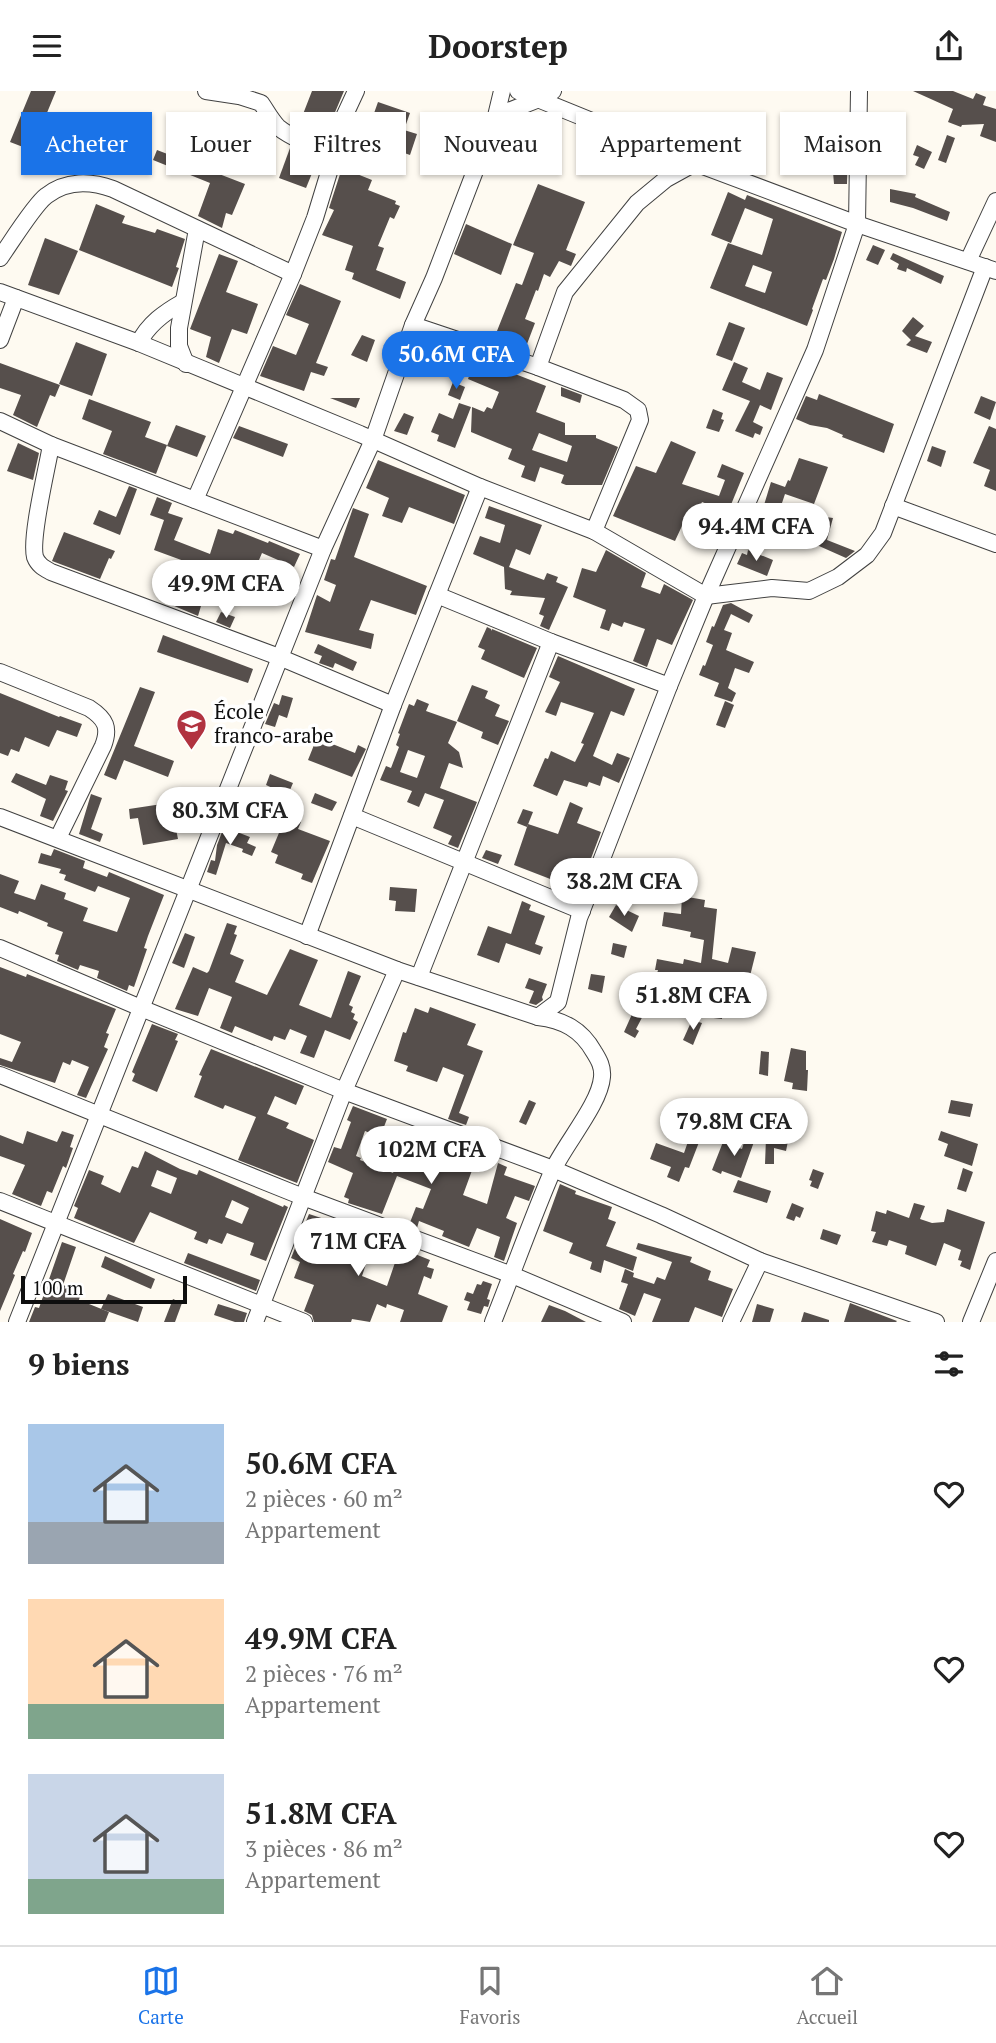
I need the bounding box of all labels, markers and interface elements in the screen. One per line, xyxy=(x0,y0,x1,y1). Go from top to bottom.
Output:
text: Doorstep xyxy=(428,25,568,67)
icon: menu xyxy=(28,27,66,65)
icon: share xyxy=(930,27,968,65)
chip: Acheter xyxy=(21,112,152,175)
chip: Louer xyxy=(166,112,276,175)
chip: Filtres xyxy=(290,112,406,175)
chip: Nouveau xyxy=(420,112,562,175)
chip: Appartement xyxy=(576,112,766,175)
chip: Maison xyxy=(780,112,906,175)
pin: 50.6M CFA xyxy=(376,331,536,391)
text: 50.6M CFA xyxy=(398,338,514,369)
pin: 94.4M CFA xyxy=(676,503,836,563)
text: 94.4M CFA xyxy=(698,510,814,541)
pin: 49.9M CFA xyxy=(146,561,306,620)
text: 49.9M CFA xyxy=(168,567,284,598)
place label: École franco-arabe xyxy=(214,697,334,749)
school or university icon: École franco-arabe xyxy=(174,707,208,751)
pin: 80.3M CFA xyxy=(150,787,310,847)
text: 80.3M CFA xyxy=(172,794,288,825)
pin: 38.2M CFA xyxy=(544,859,704,918)
text: 38.2M CFA xyxy=(566,865,682,896)
pin: 51.8M CFA xyxy=(613,972,773,1032)
text: 51.8M CFA xyxy=(635,979,751,1010)
pin: 79.8M CFA xyxy=(654,1098,814,1158)
text: 79.8M CFA xyxy=(676,1105,792,1136)
pin: 102M CFA xyxy=(359,1127,503,1186)
text: 102M CFA xyxy=(376,1133,486,1164)
pin: 71M CFA xyxy=(293,1219,423,1278)
text: 71M CFA xyxy=(310,1225,406,1256)
scale bar xyxy=(21,1273,187,1305)
text: 100 m xyxy=(32,1275,83,1300)
text: 9 biens xyxy=(28,1344,130,1384)
icon: filters xyxy=(930,1345,968,1383)
text: 50.6M CFA xyxy=(245,1443,397,1483)
icon: home xyxy=(84,1452,168,1536)
icon: heart xyxy=(930,1475,968,1513)
text: 2 pièces · 60 m² xyxy=(245,1483,403,1514)
text: Appartement xyxy=(245,1514,381,1545)
text: 49.9M CFA xyxy=(245,1618,397,1658)
icon: home xyxy=(84,1627,168,1711)
icon: heart xyxy=(930,1650,968,1688)
text: 2 pièces · 76 m² xyxy=(245,1658,403,1689)
text: Appartement xyxy=(245,1689,381,1720)
text: 51.8M CFA xyxy=(245,1793,397,1833)
icon: home xyxy=(84,1802,168,1886)
icon: heart xyxy=(930,1825,968,1863)
text: 3 pièces · 86 m² xyxy=(245,1833,403,1864)
text: Appartement xyxy=(245,1864,381,1895)
tab: Carte xyxy=(138,1962,184,2029)
tab: Favoris xyxy=(460,1962,521,2029)
tab: Accueil xyxy=(796,1962,858,2029)

